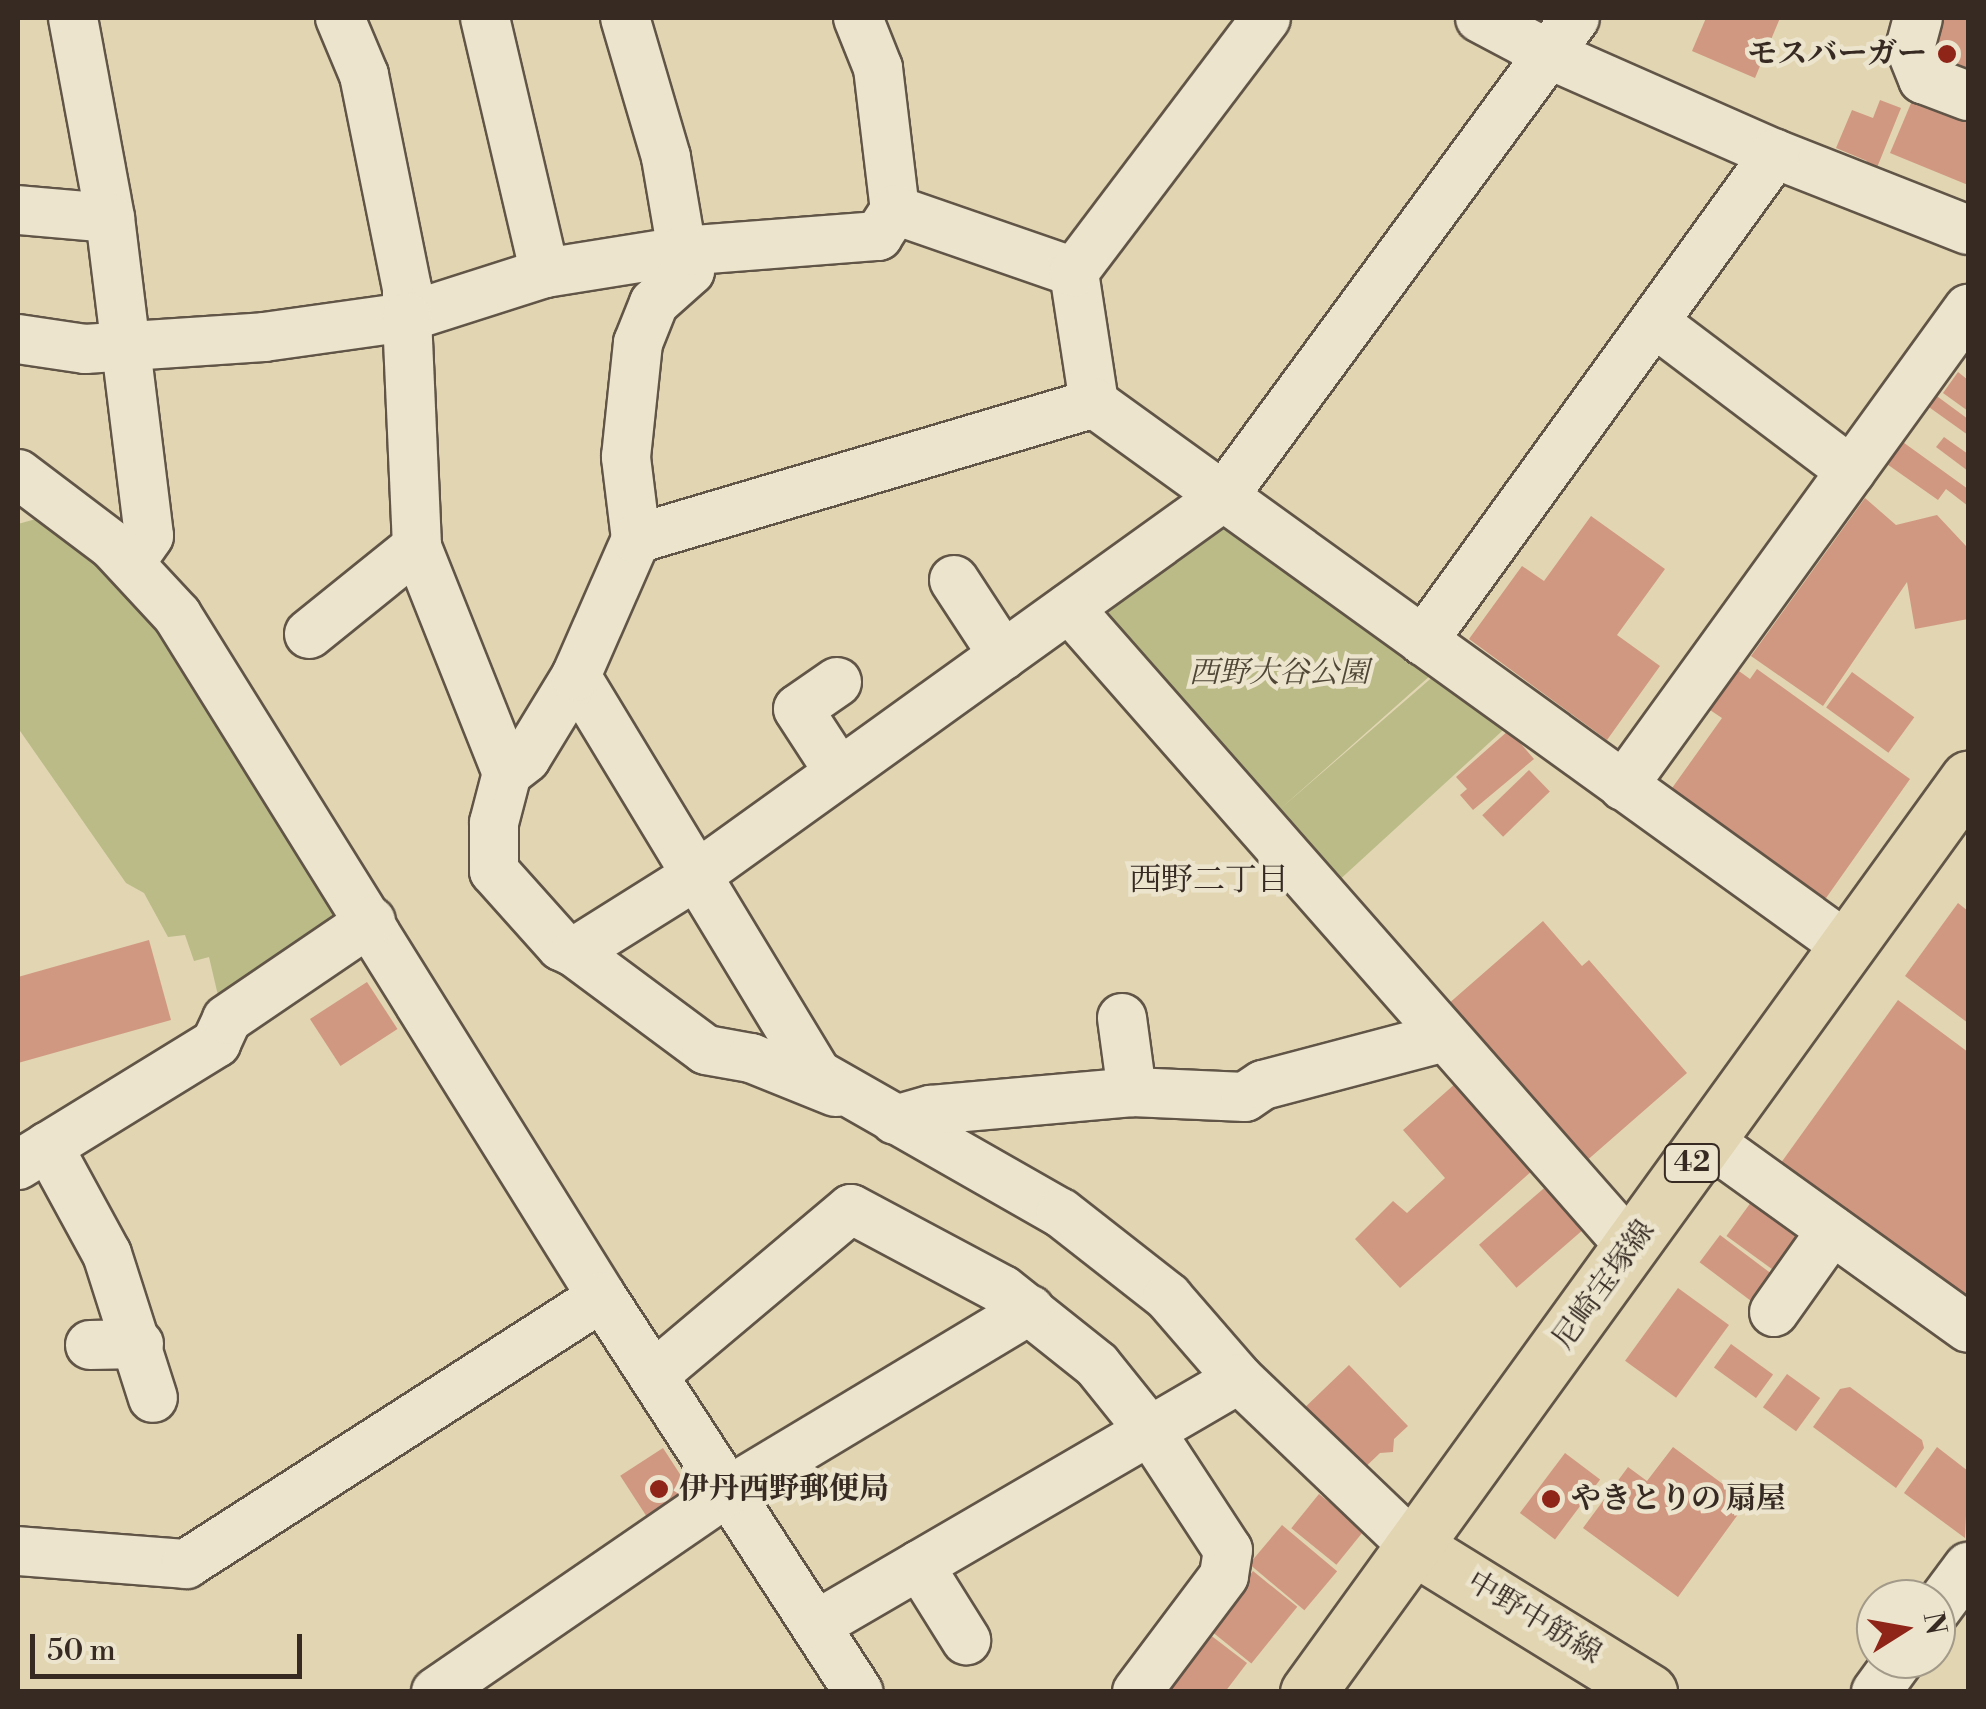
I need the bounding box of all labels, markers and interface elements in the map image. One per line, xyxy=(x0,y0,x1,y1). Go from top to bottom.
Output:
place label: モスバーガー xyxy=(1747,36,1927,72)
marker: モスバーガー xyxy=(1936,43,1958,65)
park label: 西野大谷公園 xyxy=(1189,655,1369,691)
district label: 西野二丁目 xyxy=(1129,861,1289,899)
road number: 42 xyxy=(1662,1140,1722,1186)
street label: 尼崎宝塚線 xyxy=(1545,1214,1663,1356)
place label: 伊丹西野郵便局 xyxy=(679,1471,889,1507)
marker: 伊丹西野郵便局 xyxy=(648,1478,670,1500)
place label: やきとりの 扇屋 xyxy=(1571,1481,1786,1517)
marker: やきとりの 扇屋 xyxy=(1540,1488,1562,1510)
street label: 中野中筋線 xyxy=(1460,1564,1608,1672)
north arrow xyxy=(1856,1579,1956,1679)
text: N xyxy=(1915,1609,1953,1638)
scale bar xyxy=(35,1614,308,1676)
text: 50 m xyxy=(47,1632,116,1670)

